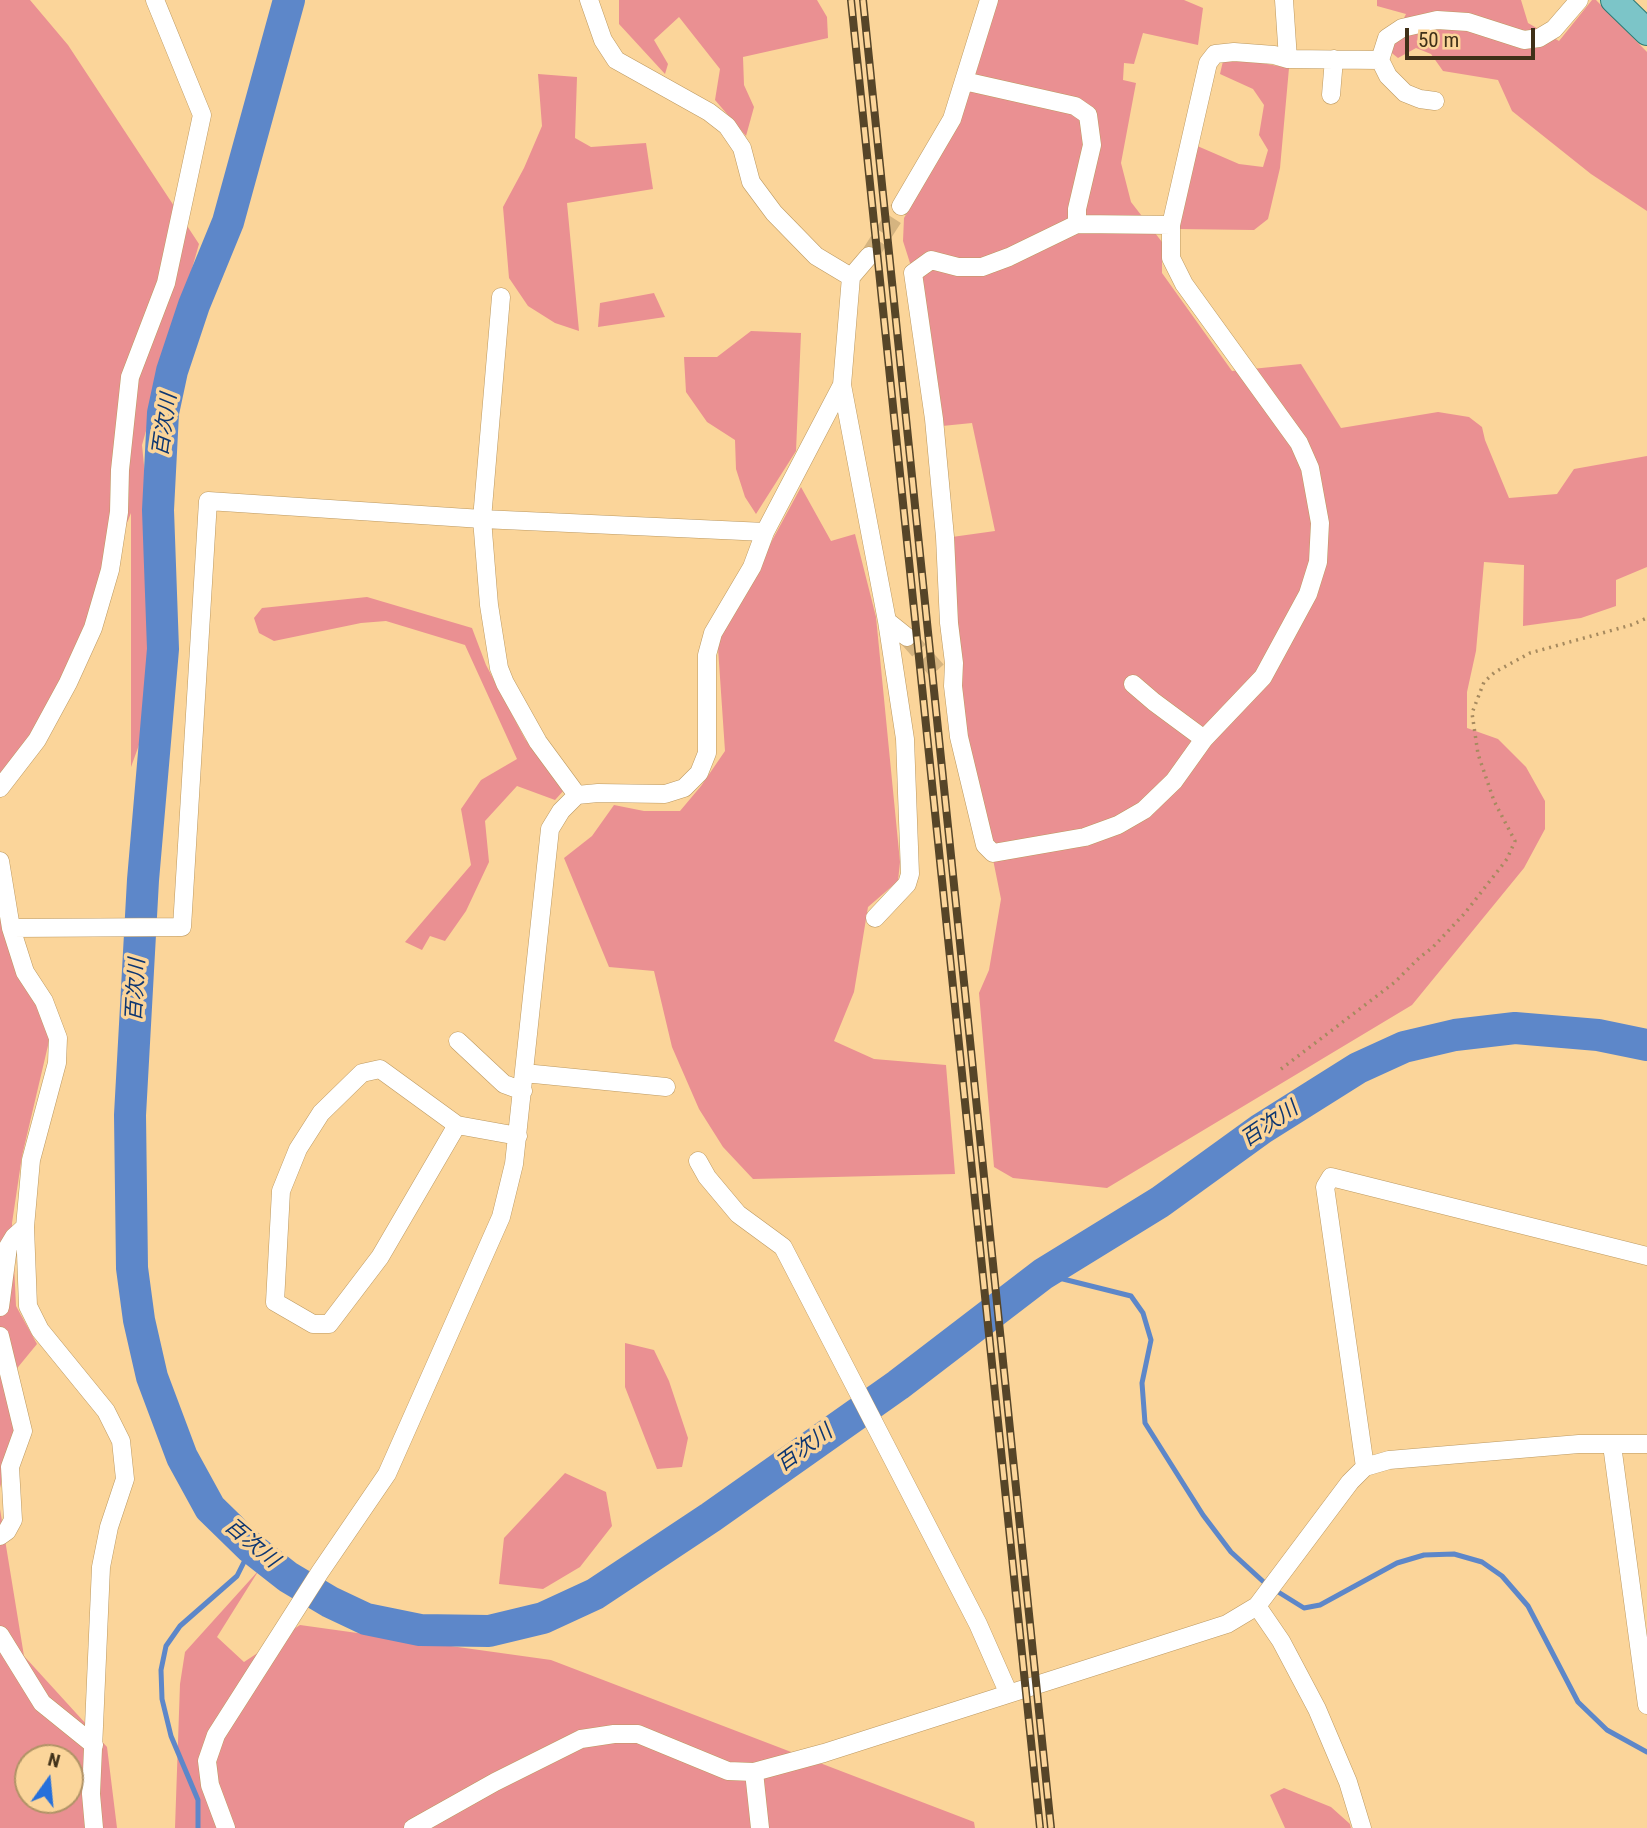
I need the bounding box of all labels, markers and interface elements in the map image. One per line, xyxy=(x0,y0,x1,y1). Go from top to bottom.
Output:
scale bar xyxy=(1409,14,1538,58)
text: 50 m xyxy=(1418,28,1459,52)
water label: 百次川 xyxy=(149,392,183,458)
water label: 百次川 xyxy=(123,958,151,1022)
water label: 百次川 xyxy=(1237,1097,1303,1153)
water label: 百次川 xyxy=(772,1420,838,1478)
water label: 百次川 xyxy=(219,1514,283,1574)
north arrow xyxy=(14,1744,84,1814)
text: N xyxy=(45,1748,63,1773)

